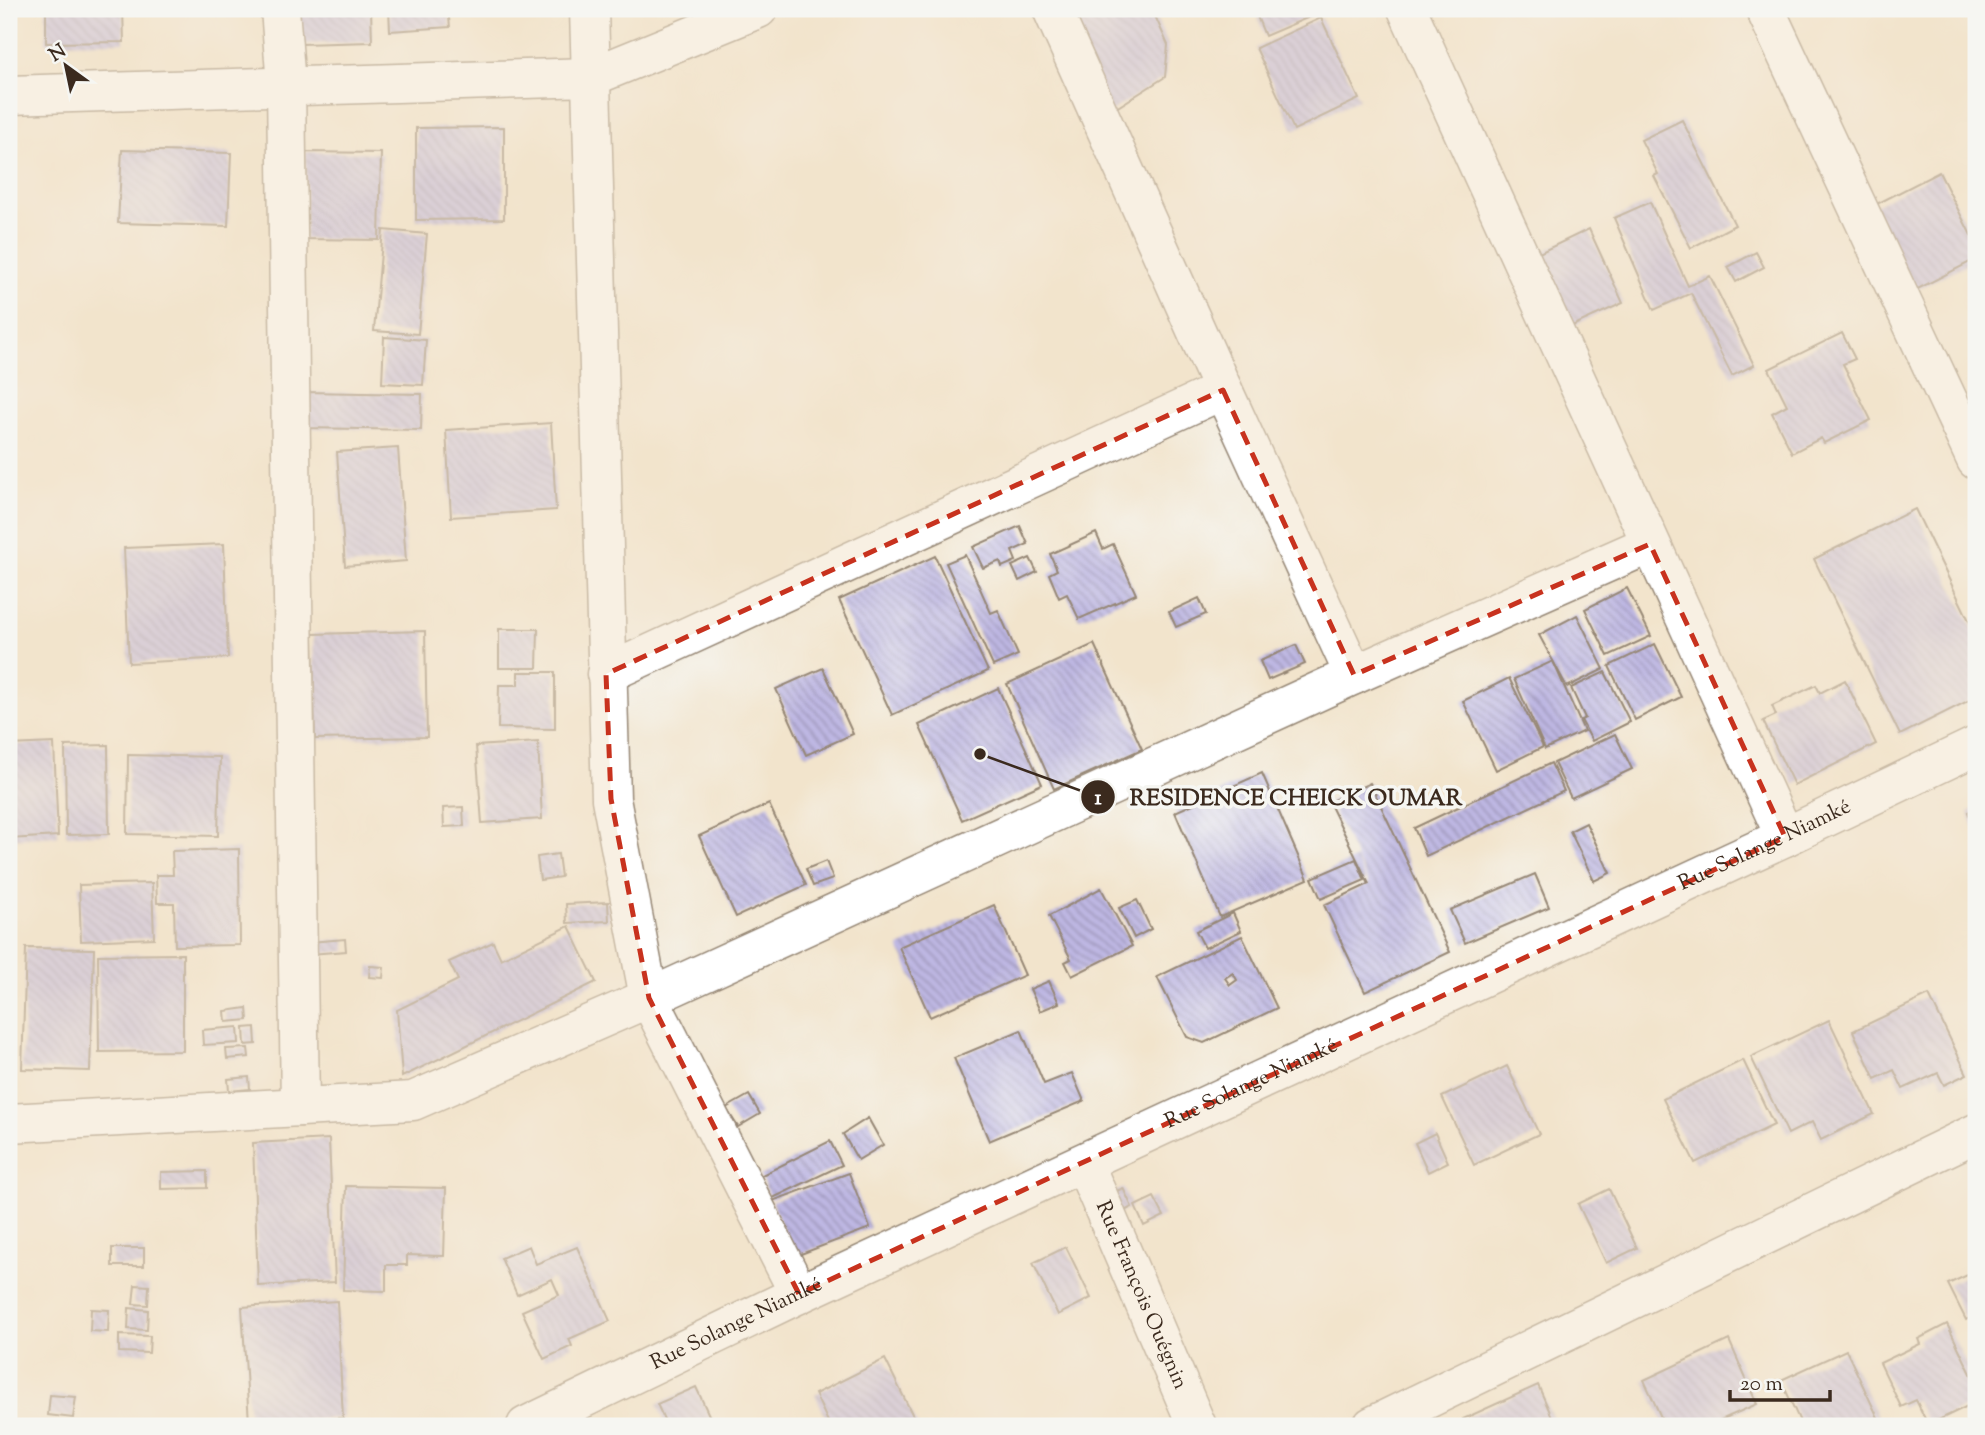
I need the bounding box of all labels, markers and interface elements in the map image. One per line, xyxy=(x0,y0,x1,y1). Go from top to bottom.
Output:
north arrow xyxy=(32,32,102,102)
text: N xyxy=(44,38,72,69)
callout: RESIDENCE CHEICK OUMAR xyxy=(1080,775,1476,819)
text: RESIDENCE CHEICK OUMAR xyxy=(1130,783,1463,816)
text: 1 xyxy=(1094,784,1102,814)
street label: Rue Solange Niamké xyxy=(1674,793,1856,899)
street label: Rue Solange Niamké xyxy=(1160,1031,1343,1137)
street label: Rue François Ouégnin xyxy=(1087,1196,1195,1394)
street label: Rue Solange Niamké xyxy=(646,1270,828,1378)
scale bar xyxy=(1730,1358,1829,1402)
text: 20 m xyxy=(1740,1370,1783,1400)

